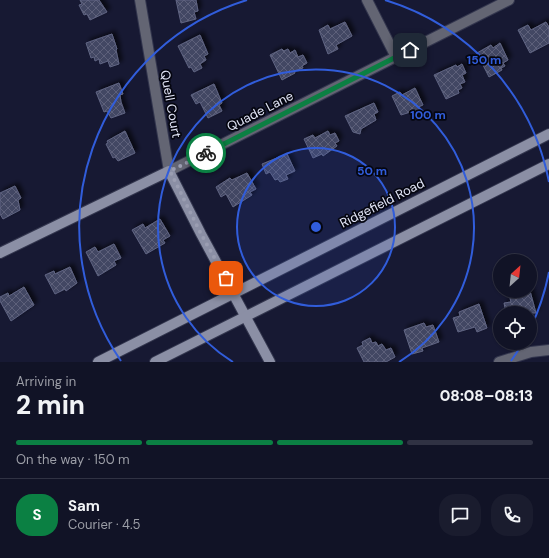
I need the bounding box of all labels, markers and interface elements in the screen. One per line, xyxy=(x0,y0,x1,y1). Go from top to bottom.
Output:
pin xyxy=(393,33,427,67)
icon: home xyxy=(399,39,421,61)
text: 150 m xyxy=(467,52,501,68)
street label: Quell Court xyxy=(157,69,185,139)
street label: Quade Lane xyxy=(224,87,296,135)
text: 100 m xyxy=(410,107,446,123)
courier xyxy=(186,133,226,173)
icon: bike xyxy=(195,142,217,164)
text: 50 m xyxy=(357,163,387,179)
street label: Ridgefield Road xyxy=(337,174,427,232)
centre of rings xyxy=(309,220,323,234)
north arrow xyxy=(493,254,537,298)
map controls xyxy=(493,254,537,350)
pin xyxy=(209,261,243,295)
icon: bag xyxy=(215,267,237,289)
button: locate xyxy=(493,306,537,350)
text: Arriving in xyxy=(16,373,76,390)
text: 08:08–08:13 xyxy=(440,386,533,406)
text: 2 min xyxy=(16,388,85,422)
text: On the way · 150 m xyxy=(16,451,130,468)
button: chat xyxy=(439,494,481,536)
button: phone xyxy=(491,494,533,536)
text: Sam xyxy=(68,496,100,516)
text: S xyxy=(32,505,42,525)
text: Courier · 4.5 xyxy=(68,516,141,533)

